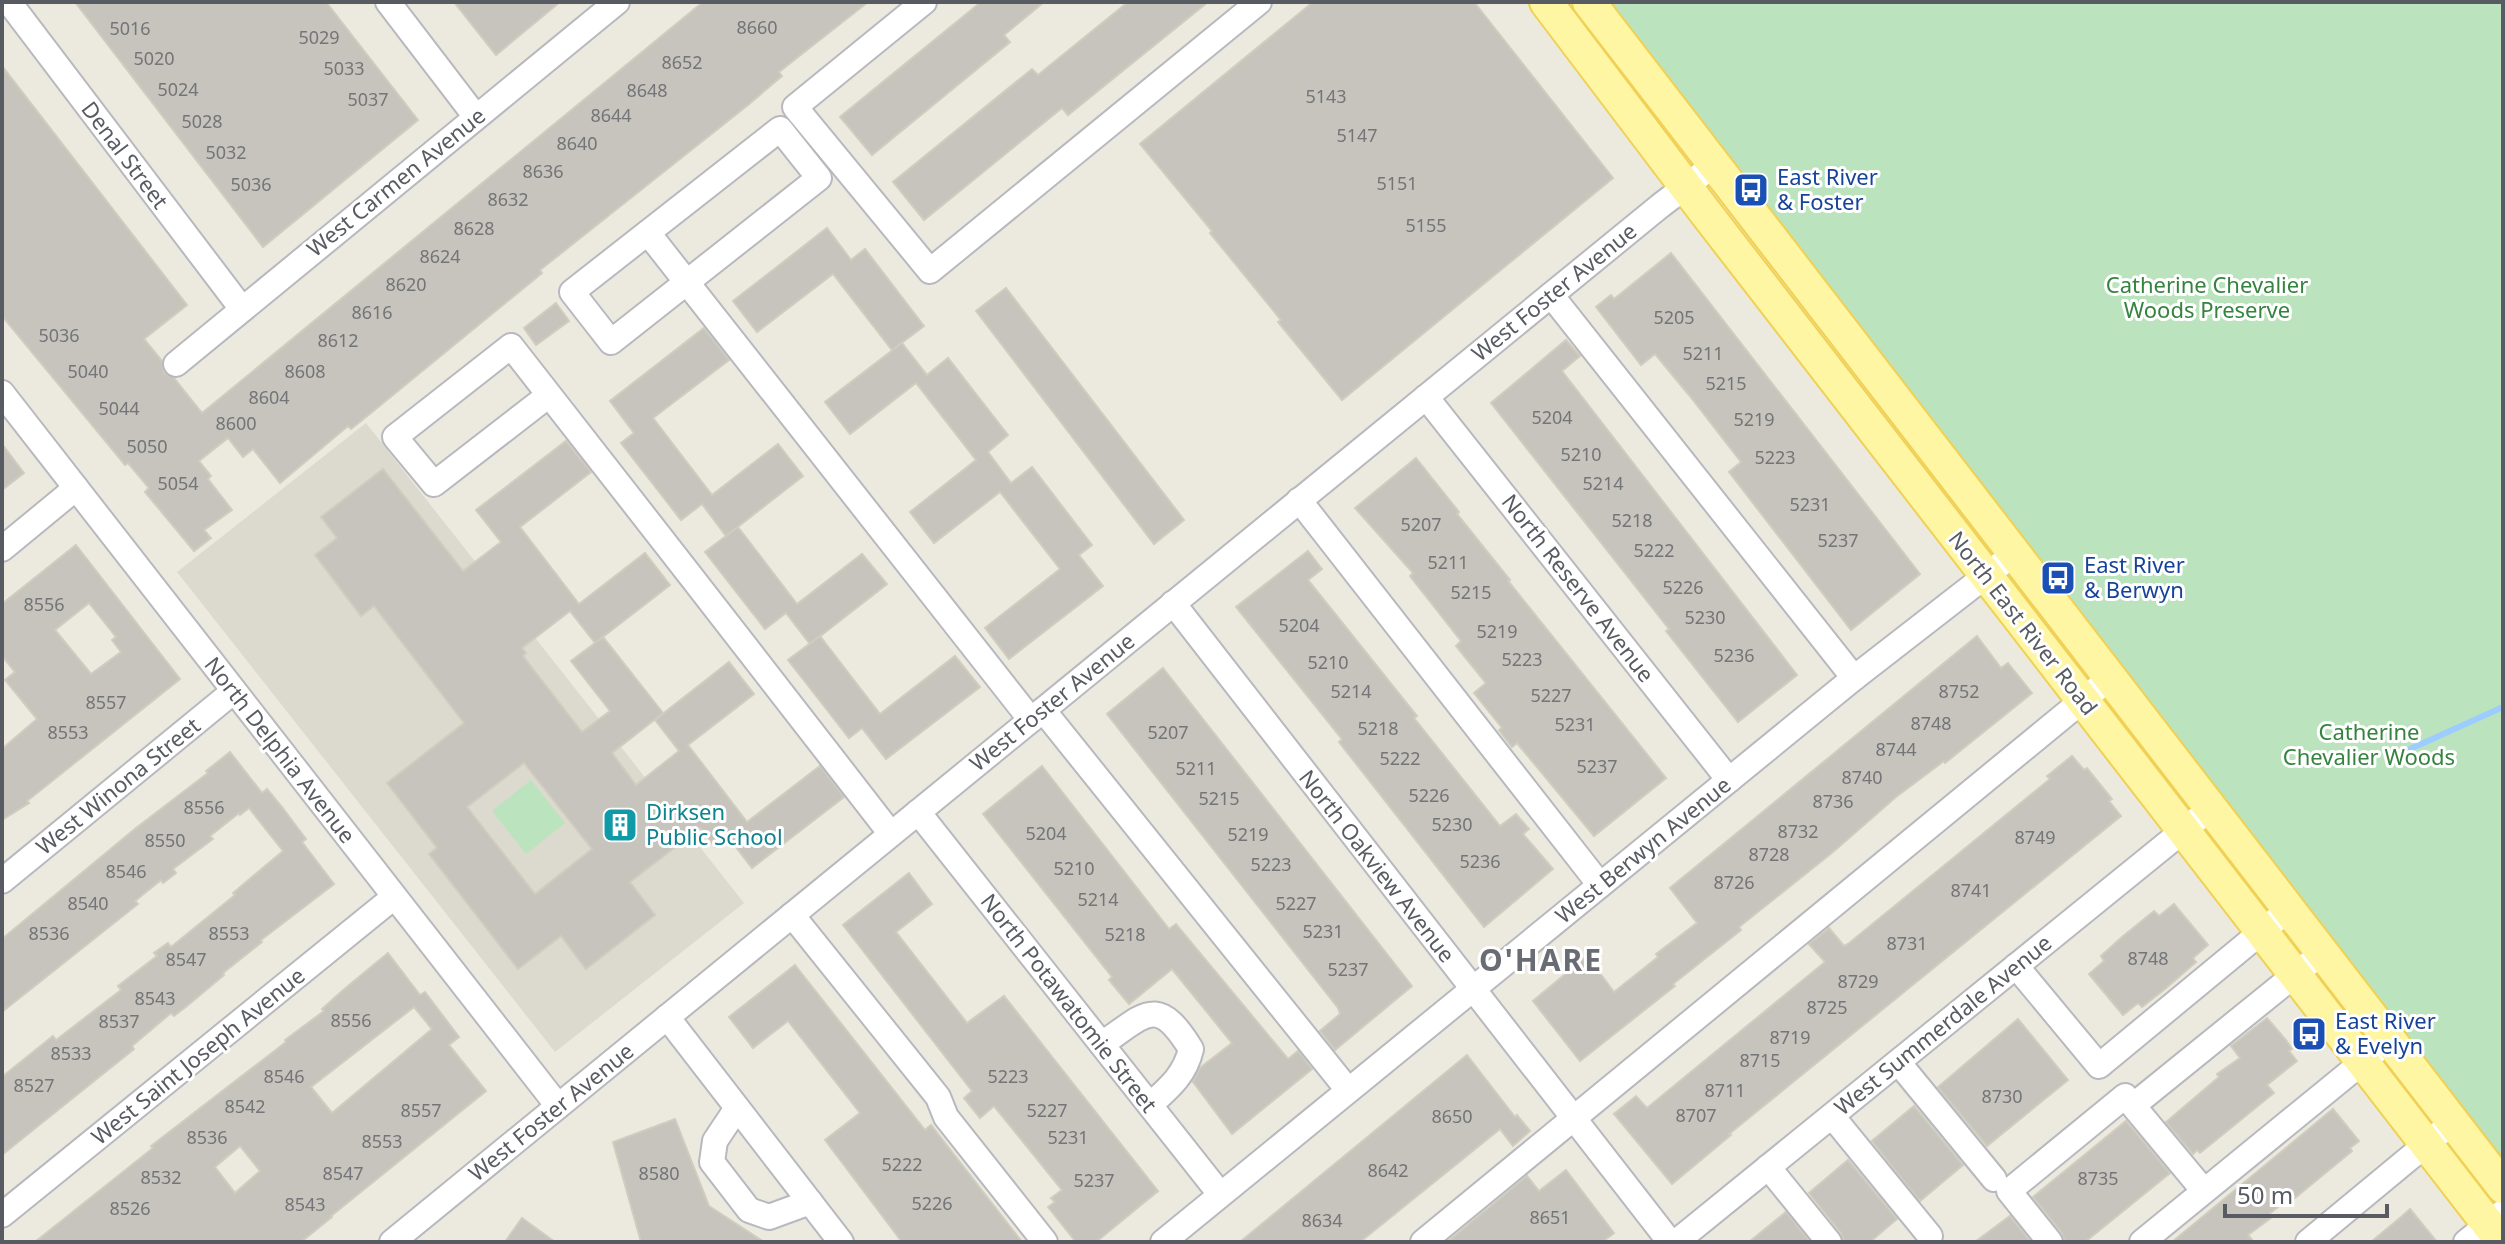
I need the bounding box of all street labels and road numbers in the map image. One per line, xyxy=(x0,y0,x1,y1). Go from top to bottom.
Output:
street label: Denal Street xyxy=(76,95,176,214)
street label: West Carmen Avenue xyxy=(300,100,491,263)
street label: West Foster Avenue xyxy=(1465,215,1642,367)
street label: North Reserve Avenue xyxy=(1496,487,1662,688)
street label: North East River Road xyxy=(1942,524,2105,721)
street label: West Foster Avenue xyxy=(963,625,1140,777)
street label: North Delphia Avenue xyxy=(199,650,363,849)
street label: West Winona Street xyxy=(29,710,206,861)
street label: North Oakview Avenue xyxy=(1293,763,1462,968)
street label: West Berwyn Avenue xyxy=(1548,769,1736,929)
street label: North Potawatomie Street xyxy=(975,887,1165,1118)
street label: West Summerdale Avenue xyxy=(1827,927,2057,1121)
street label: West Saint Joseph Avenue xyxy=(84,960,310,1151)
street label: West Foster Avenue xyxy=(462,1035,639,1187)

